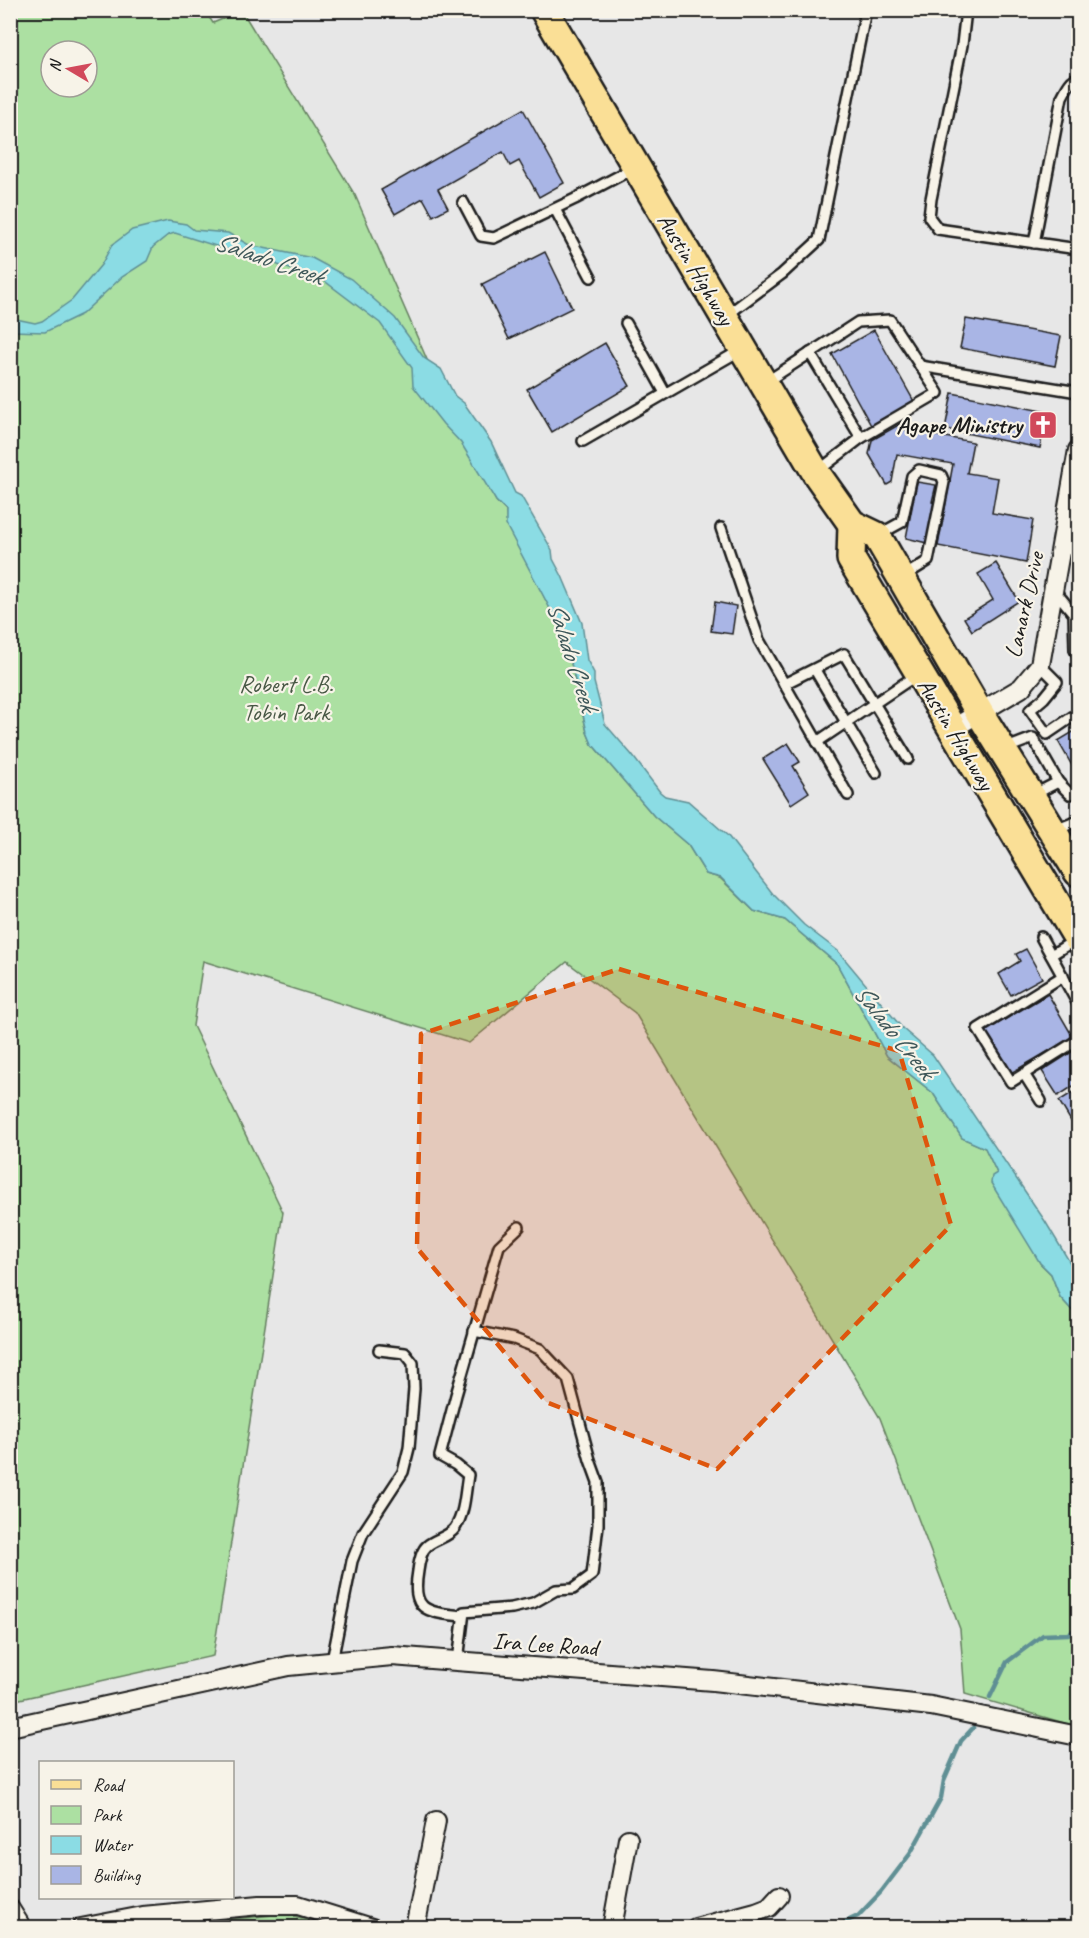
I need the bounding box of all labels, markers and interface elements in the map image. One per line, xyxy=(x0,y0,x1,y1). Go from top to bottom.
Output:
north arrow xyxy=(39,39,99,99)
text: N xyxy=(45,57,66,73)
street label: Austin Highway xyxy=(651,207,742,332)
water label: Salado Creek xyxy=(210,225,332,294)
church icon: Agape Ministry xyxy=(1027,409,1059,441)
place label: Agape Ministry xyxy=(896,410,1025,440)
street label: Lanark Drive xyxy=(997,547,1051,661)
water label: Salado Creek xyxy=(539,598,607,719)
park label: Robert L.B. Tobin Park xyxy=(239,669,333,727)
street label: Austin Highway xyxy=(911,672,1002,797)
water label: Salado Creek xyxy=(846,977,946,1089)
street label: Ira Lee Road xyxy=(491,1625,602,1663)
legend xyxy=(39,1761,234,1899)
text: Road xyxy=(93,1774,126,1796)
text: Park xyxy=(93,1804,123,1826)
text: Water xyxy=(93,1834,134,1856)
text: Building xyxy=(93,1864,142,1886)

